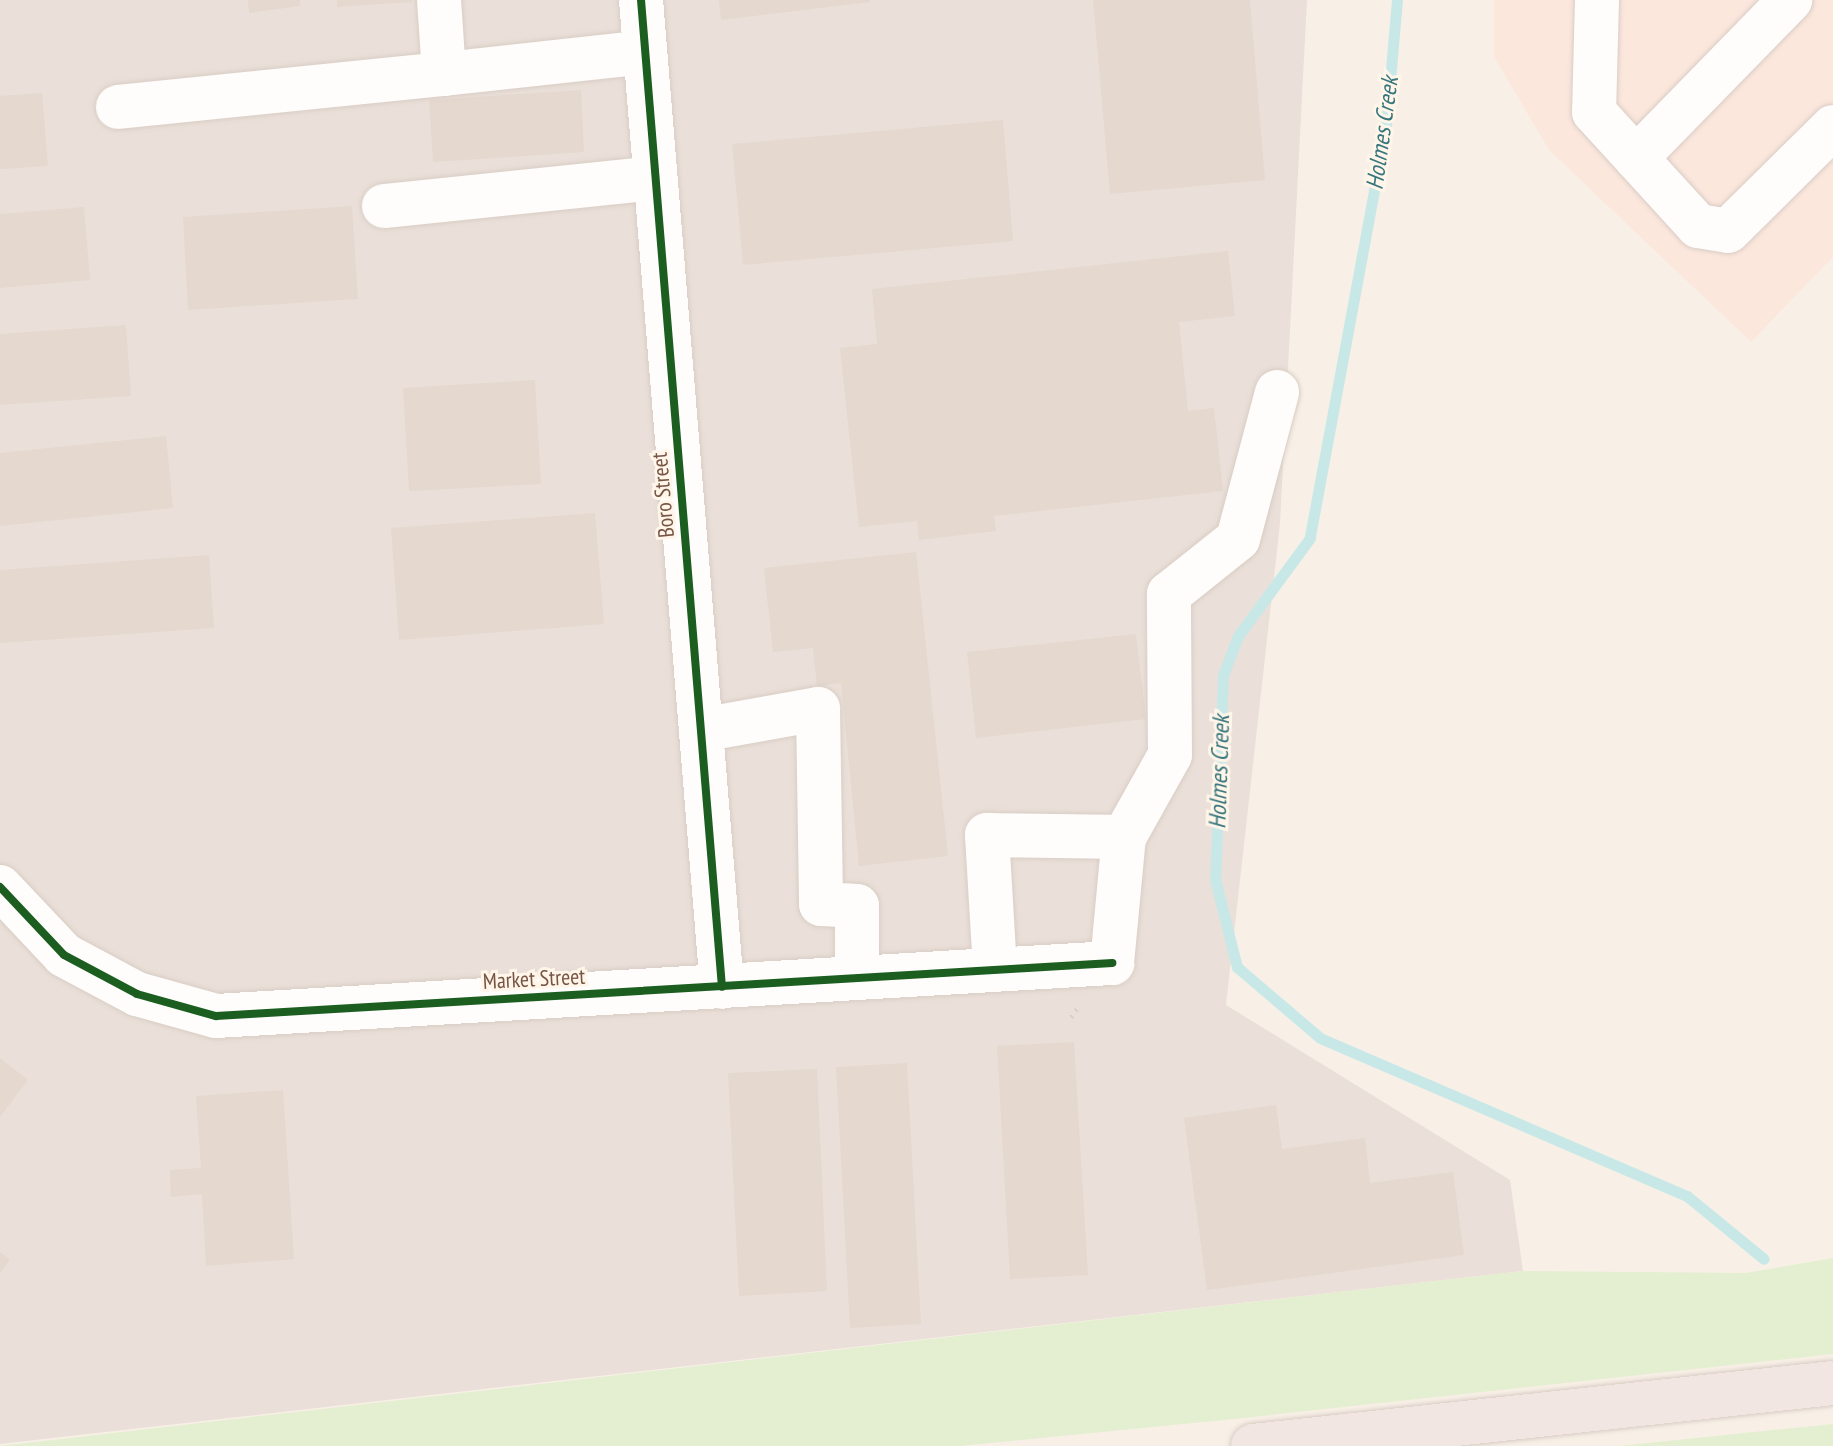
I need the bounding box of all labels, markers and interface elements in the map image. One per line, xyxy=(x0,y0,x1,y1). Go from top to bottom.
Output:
water label: Holmes Creek xyxy=(1360,75,1404,191)
street label: Boro Street xyxy=(646,451,680,539)
water label: Holmes Creek xyxy=(1203,715,1235,829)
street label: Market Street xyxy=(482,963,586,995)

